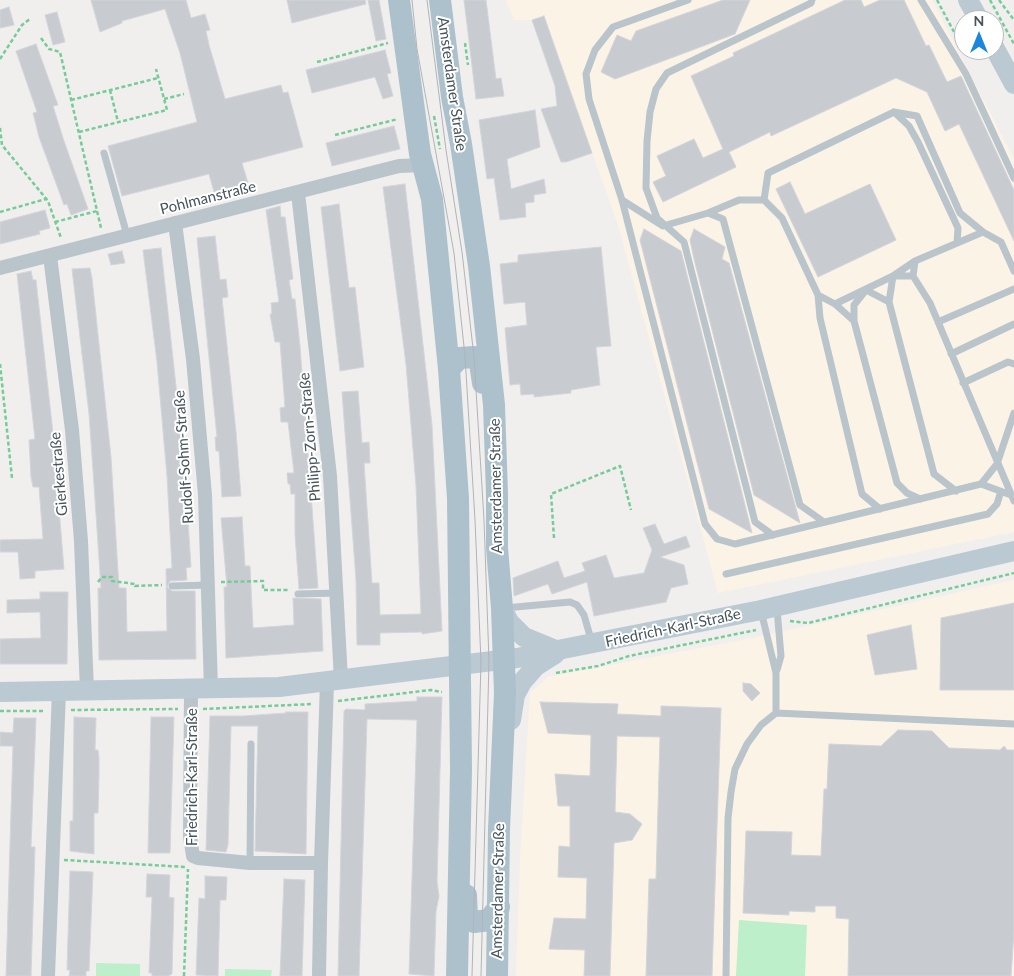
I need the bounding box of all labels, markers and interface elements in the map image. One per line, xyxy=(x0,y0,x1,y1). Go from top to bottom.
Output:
north arrow xyxy=(954,10,1004,60)
text: N xyxy=(974,12,984,29)
street label: Amsterdamer Straße xyxy=(434,16,470,152)
street label: Pohlmanstraße xyxy=(158,177,258,219)
street label: Philipp-Zorn-Straße xyxy=(295,372,325,502)
street label: Rudolf-Sohm-Straße xyxy=(170,390,198,524)
street label: Amsterdamer Straße xyxy=(486,418,506,554)
street label: Gierkestraße xyxy=(46,431,72,517)
street label: Friedrich-Karl-Straße xyxy=(604,605,742,651)
street label: Friedrich-Karl-Straße xyxy=(183,708,201,846)
street label: Amsterdamer Straße xyxy=(488,823,508,959)

